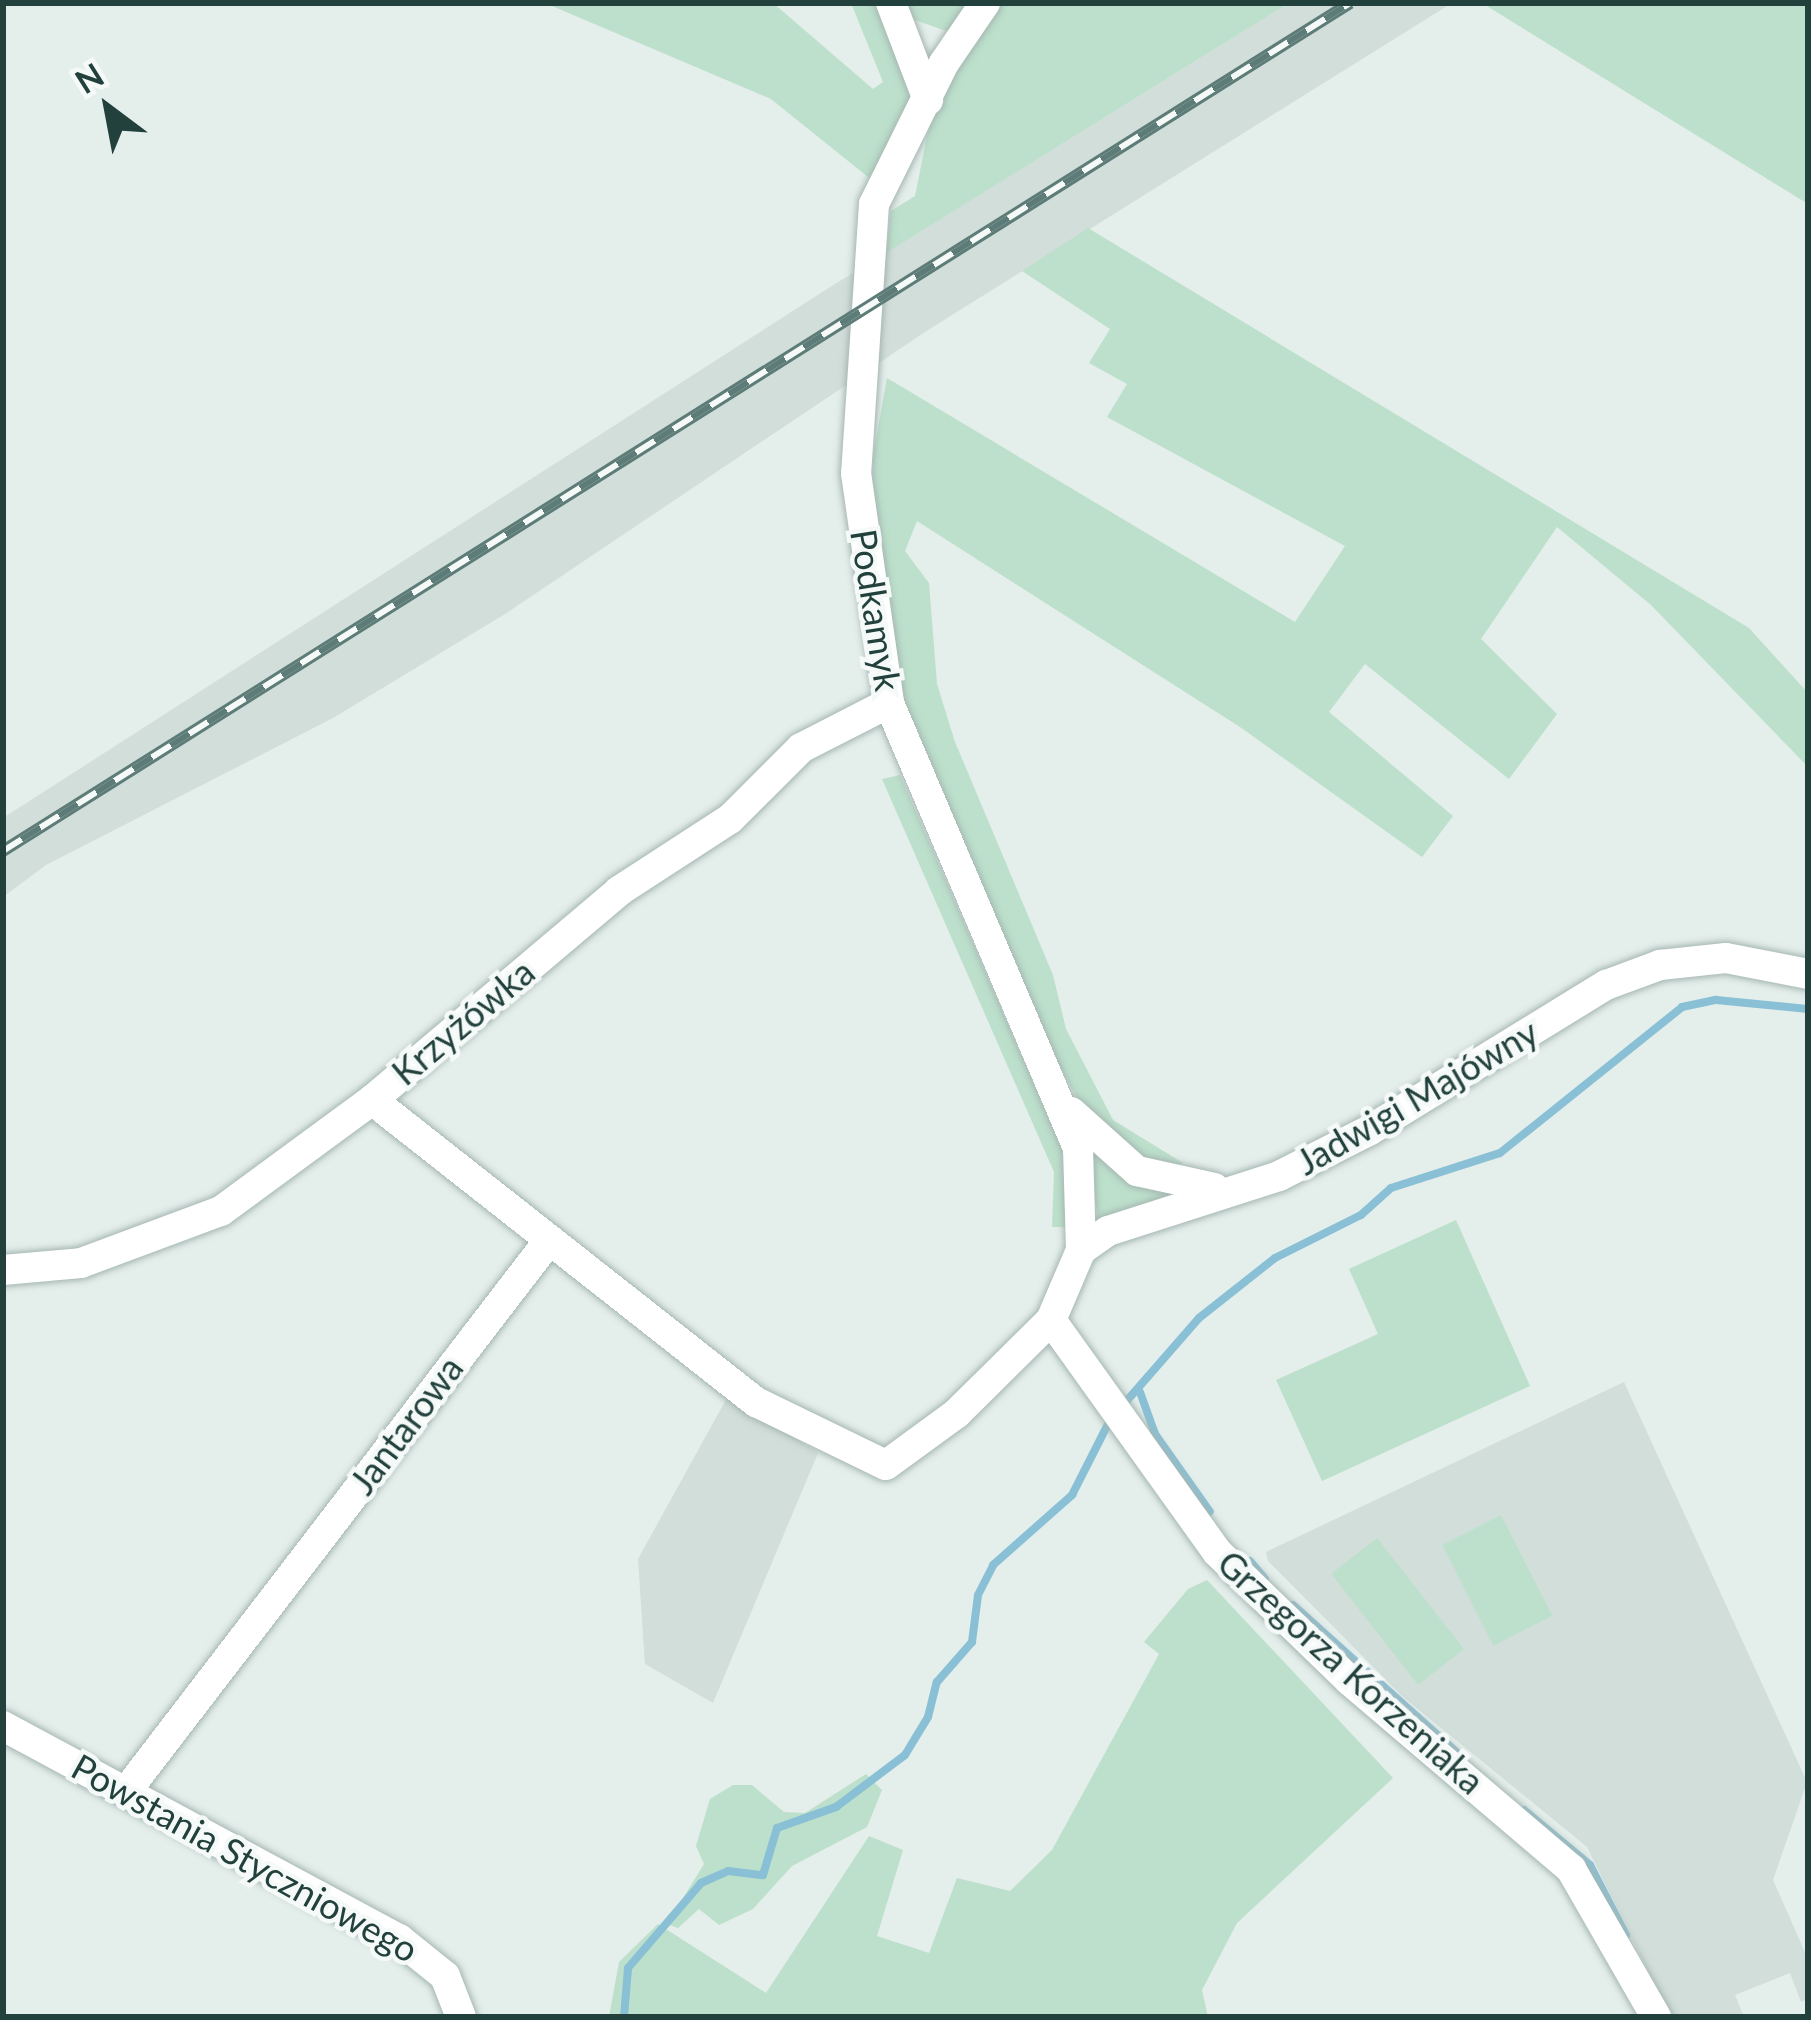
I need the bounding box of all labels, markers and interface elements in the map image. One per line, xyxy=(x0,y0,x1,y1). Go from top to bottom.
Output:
north arrow xyxy=(48,48,168,168)
text: N xyxy=(68,54,110,101)
street label: Podkamyk xyxy=(842,526,910,694)
street label: Krzyżówka xyxy=(383,950,543,1094)
street label: Jadwigi Majówny xyxy=(1288,1010,1546,1184)
street label: Jantarowa xyxy=(340,1348,472,1502)
street label: Grzegorza Korzeniaka xyxy=(1209,1541,1493,1803)
street label: Powstania Styczniowego xyxy=(64,1745,426,1971)

